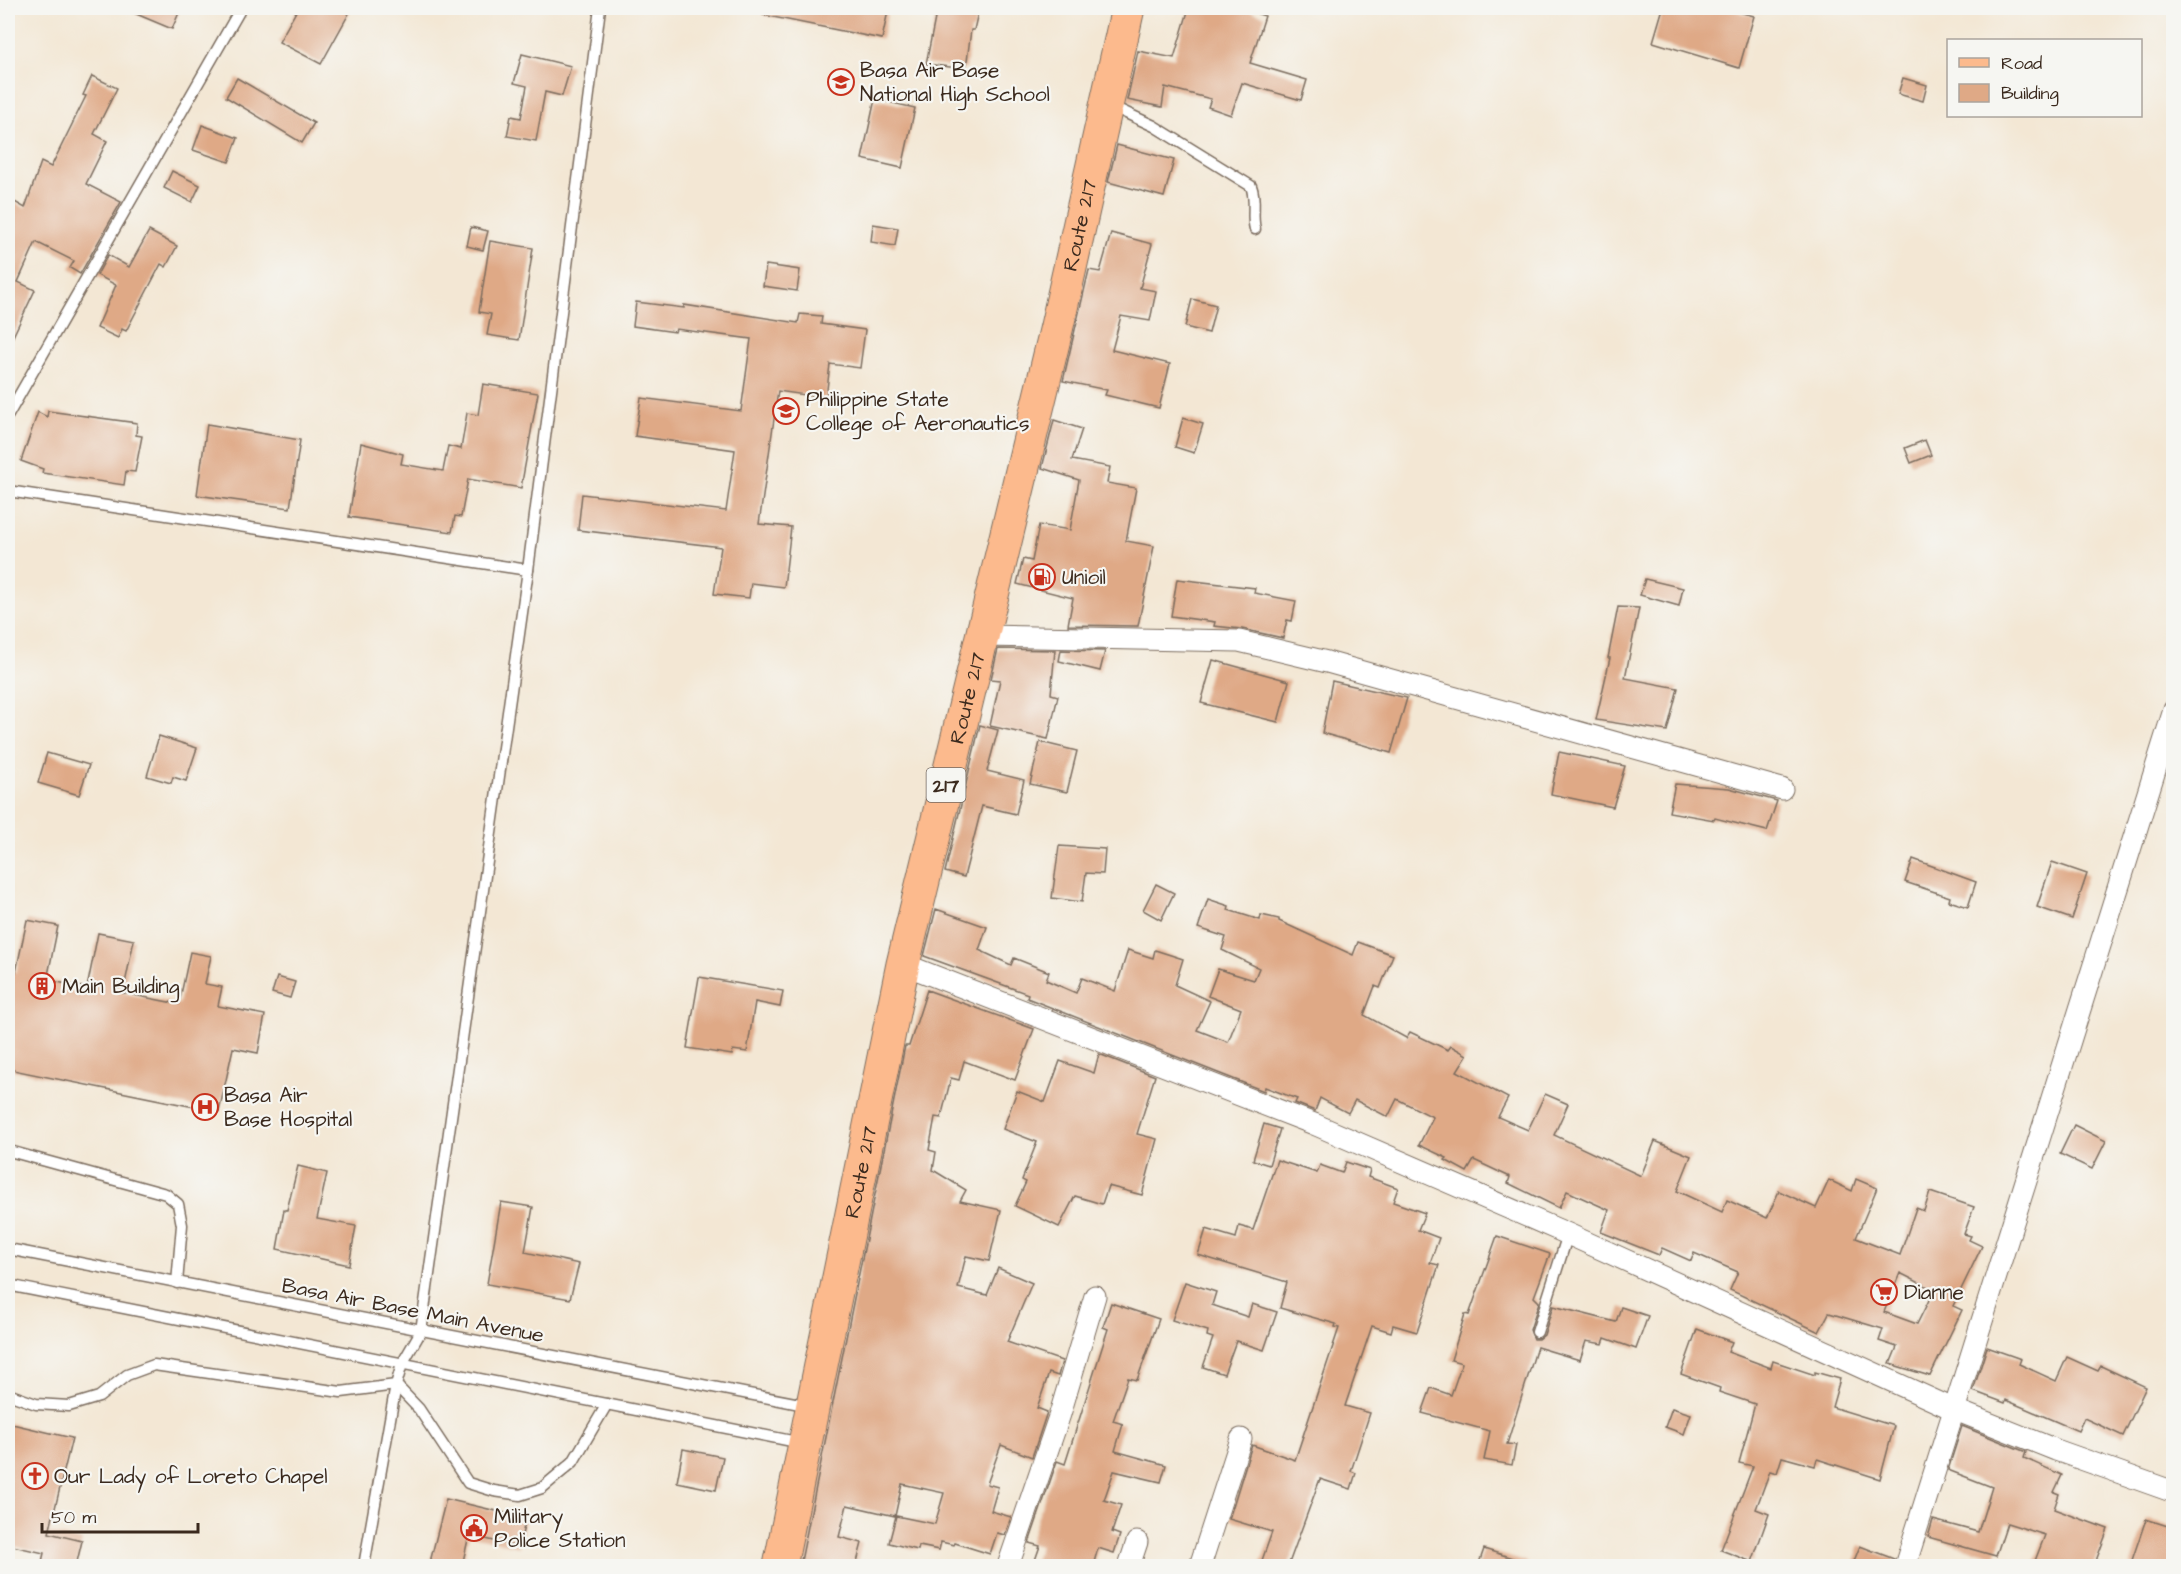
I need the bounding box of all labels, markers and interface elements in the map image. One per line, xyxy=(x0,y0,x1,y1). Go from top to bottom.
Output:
legend xyxy=(1947,39,2142,117)
text: Road xyxy=(2001,51,2042,76)
place label: Basa Air Base National High School xyxy=(860,56,1050,111)
school or university icon: Basa Air Base National High School xyxy=(826,67,856,97)
text: Building xyxy=(2001,81,2059,107)
street label: Route 217 xyxy=(1056,177,1104,274)
place label: Philippine State College of Aeronautics xyxy=(806,385,1030,440)
school or university icon: Philippine State College of Aeronautics xyxy=(771,396,801,426)
fuel station icon: Unioil xyxy=(1027,562,1057,592)
place label: Unioil xyxy=(1062,563,1106,592)
street label: Route 217 xyxy=(943,649,993,747)
road number: 217 xyxy=(926,768,966,802)
building icon: Main Building xyxy=(27,971,57,1001)
place label: Main Building xyxy=(62,972,180,1003)
place label: Basa Air Base Hospital xyxy=(224,1081,352,1135)
hospital icon: Basa Air Base Hospital xyxy=(190,1092,220,1122)
street label: Route 217 xyxy=(837,1124,885,1221)
street label: Basa Air Base Main Avenue xyxy=(279,1271,546,1350)
supermarket icon: Dianne xyxy=(1869,1277,1899,1307)
place label: Dianne xyxy=(1904,1278,1964,1307)
church icon: Our Lady of Loreto Chapel xyxy=(20,1461,50,1491)
place label: Our Lady of Loreto Chapel xyxy=(54,1462,328,1493)
scale bar xyxy=(42,1496,198,1534)
place label: Military Police Station xyxy=(494,1502,625,1555)
text: 50 m xyxy=(51,1505,96,1530)
public building icon: Military Police Station xyxy=(459,1513,489,1543)

